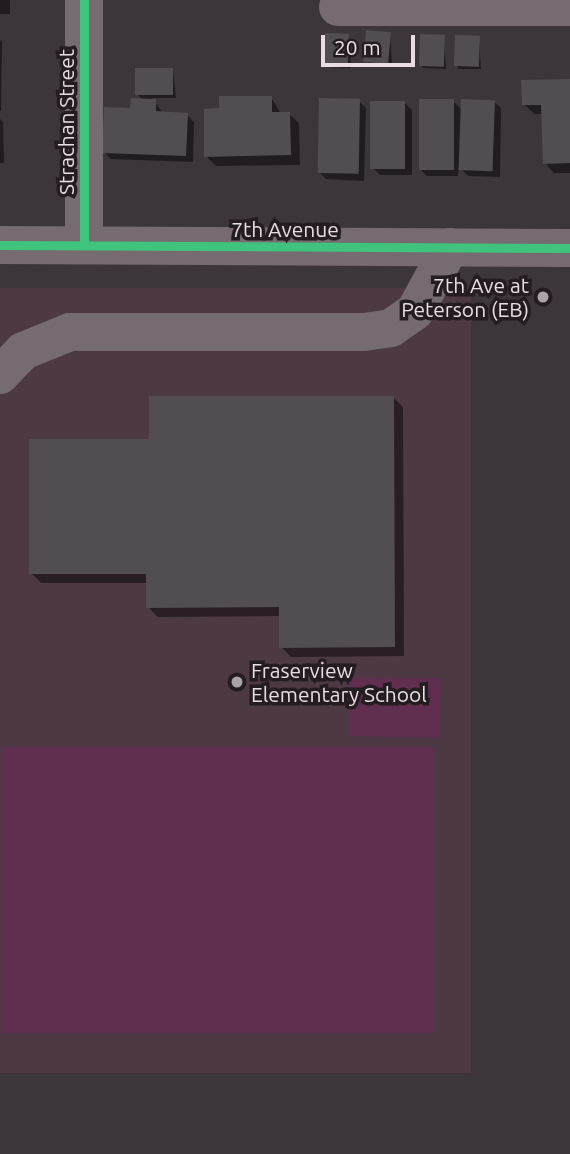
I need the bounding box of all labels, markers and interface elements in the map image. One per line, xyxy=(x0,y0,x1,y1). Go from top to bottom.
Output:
scale bar xyxy=(325,21,420,65)
text: 20 m xyxy=(334,35,381,59)
street label: Strachan Street xyxy=(53,49,79,195)
street label: 7th Avenue xyxy=(231,216,339,242)
place label: 7th Ave at Peterson (EB) xyxy=(401,272,529,322)
marker: 7th Ave at Peterson (EB) xyxy=(535,289,551,305)
place label: Fraserview Elementary School xyxy=(251,657,427,707)
marker: Fraserview Elementary School xyxy=(229,674,245,690)

